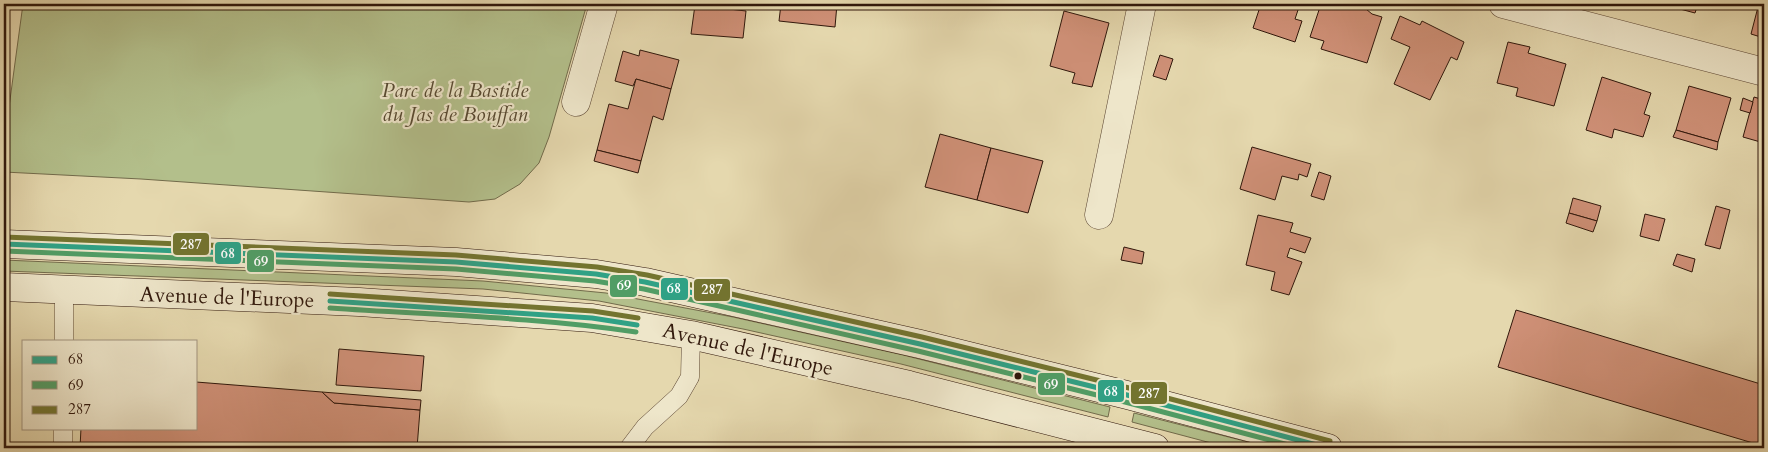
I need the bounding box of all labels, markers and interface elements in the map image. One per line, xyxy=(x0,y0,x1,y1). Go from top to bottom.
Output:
park label: Parc de la Bastide du Jas de Bouffan xyxy=(382,76,529,129)
line badge: 287 xyxy=(172,232,210,256)
text: 287 xyxy=(180,235,202,254)
line badge: 68 xyxy=(214,241,242,265)
text: 68 xyxy=(221,244,235,263)
line badge: 69 xyxy=(246,249,275,273)
text: 69 xyxy=(254,252,268,271)
line badge: 69 xyxy=(609,274,638,298)
text: 69 xyxy=(617,276,631,295)
line badge: 68 xyxy=(660,277,689,301)
line badge: 287 xyxy=(693,278,731,302)
text: 68 xyxy=(667,279,681,298)
street label: Avenue de l'Europe xyxy=(139,280,315,315)
text: 287 xyxy=(701,280,723,299)
street label: Avenue de l'Europe xyxy=(660,316,836,383)
legend xyxy=(22,340,198,430)
text: 68 xyxy=(68,349,83,369)
unlabelled marker xyxy=(1013,371,1023,381)
line badge: 69 xyxy=(1037,372,1066,396)
text: 69 xyxy=(68,375,84,395)
text: 69 xyxy=(1044,375,1058,394)
line badge: 68 xyxy=(1097,379,1125,403)
line badge: 287 xyxy=(1130,381,1168,405)
text: 68 xyxy=(1104,382,1118,401)
text: 287 xyxy=(1138,384,1160,403)
text: 287 xyxy=(68,399,91,419)

